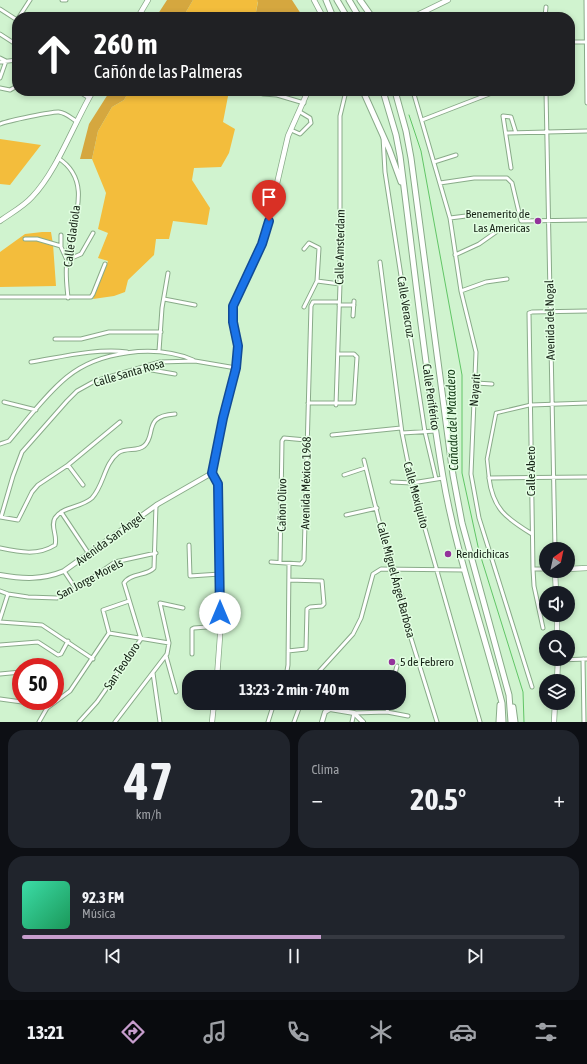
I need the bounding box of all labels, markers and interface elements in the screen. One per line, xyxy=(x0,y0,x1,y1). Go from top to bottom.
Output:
icon: ahead xyxy=(28,28,80,80)
text: 260 m xyxy=(94,28,157,60)
text: Cañón de las Palmeras xyxy=(94,61,242,82)
pin xyxy=(252,180,286,221)
icon: arrive xyxy=(258,186,280,208)
street label: Calle Gladiola xyxy=(61,204,83,268)
place label: Benemerito de Las Americas xyxy=(465,207,530,235)
street label: Calle Amsterdam xyxy=(332,209,348,285)
marker: Benemerito de Las Americas xyxy=(533,216,543,226)
street label: Calle Veracruz xyxy=(394,275,418,340)
street label: Avenida del Nogal xyxy=(542,279,558,360)
street label: Calle Santa Rosa xyxy=(92,356,166,390)
street label: Calle Periférico xyxy=(419,363,443,431)
water label: Cañada del Matadero xyxy=(443,369,461,471)
street label: Nayarit xyxy=(467,373,483,407)
street label: Avenida México 1968 xyxy=(298,436,314,530)
street label: Calle Abeto xyxy=(524,445,538,496)
street label: Calle Mexiquito xyxy=(400,460,432,530)
street label: Cañon Olivo xyxy=(275,478,289,532)
street label: Avenida San Ángel xyxy=(73,509,148,568)
street label: Calle Miguel Ángel Barbosa xyxy=(374,521,418,639)
north arrow xyxy=(539,542,575,578)
map controls xyxy=(539,542,575,710)
place label: Rendichicas xyxy=(456,547,509,561)
marker: Rendichicas xyxy=(443,549,453,559)
street label: San Jorge Morels xyxy=(55,556,125,602)
button: sound xyxy=(539,586,575,622)
position arrow xyxy=(199,592,241,634)
button: search xyxy=(539,630,575,666)
street label: San Teodoro xyxy=(101,639,143,692)
place label: 5 de Febrero xyxy=(400,655,454,669)
marker: 5 de Febrero xyxy=(387,657,397,667)
speed limit sign: 50 xyxy=(12,658,64,710)
button: layers xyxy=(539,674,575,710)
text: 13:23 · 2 min · 740 m xyxy=(239,681,349,698)
text: 47 xyxy=(124,751,173,811)
text: Clima xyxy=(312,762,339,777)
text: 20.5° xyxy=(410,782,466,816)
text: − xyxy=(312,786,323,812)
text: + xyxy=(554,786,565,812)
text: km/h xyxy=(136,807,162,822)
text: 92.3 FM xyxy=(82,889,124,906)
text: Música xyxy=(82,906,115,921)
icon: previous xyxy=(102,945,124,967)
icon: pause xyxy=(283,945,305,967)
icon: next xyxy=(464,945,486,967)
icon: directions xyxy=(119,1018,147,1046)
icon: music xyxy=(201,1018,229,1046)
icon: phone xyxy=(284,1018,312,1046)
icon: climate xyxy=(367,1018,395,1046)
icon: car xyxy=(449,1018,477,1046)
icon: filters xyxy=(532,1018,560,1046)
text: 13:21 xyxy=(27,1022,64,1043)

